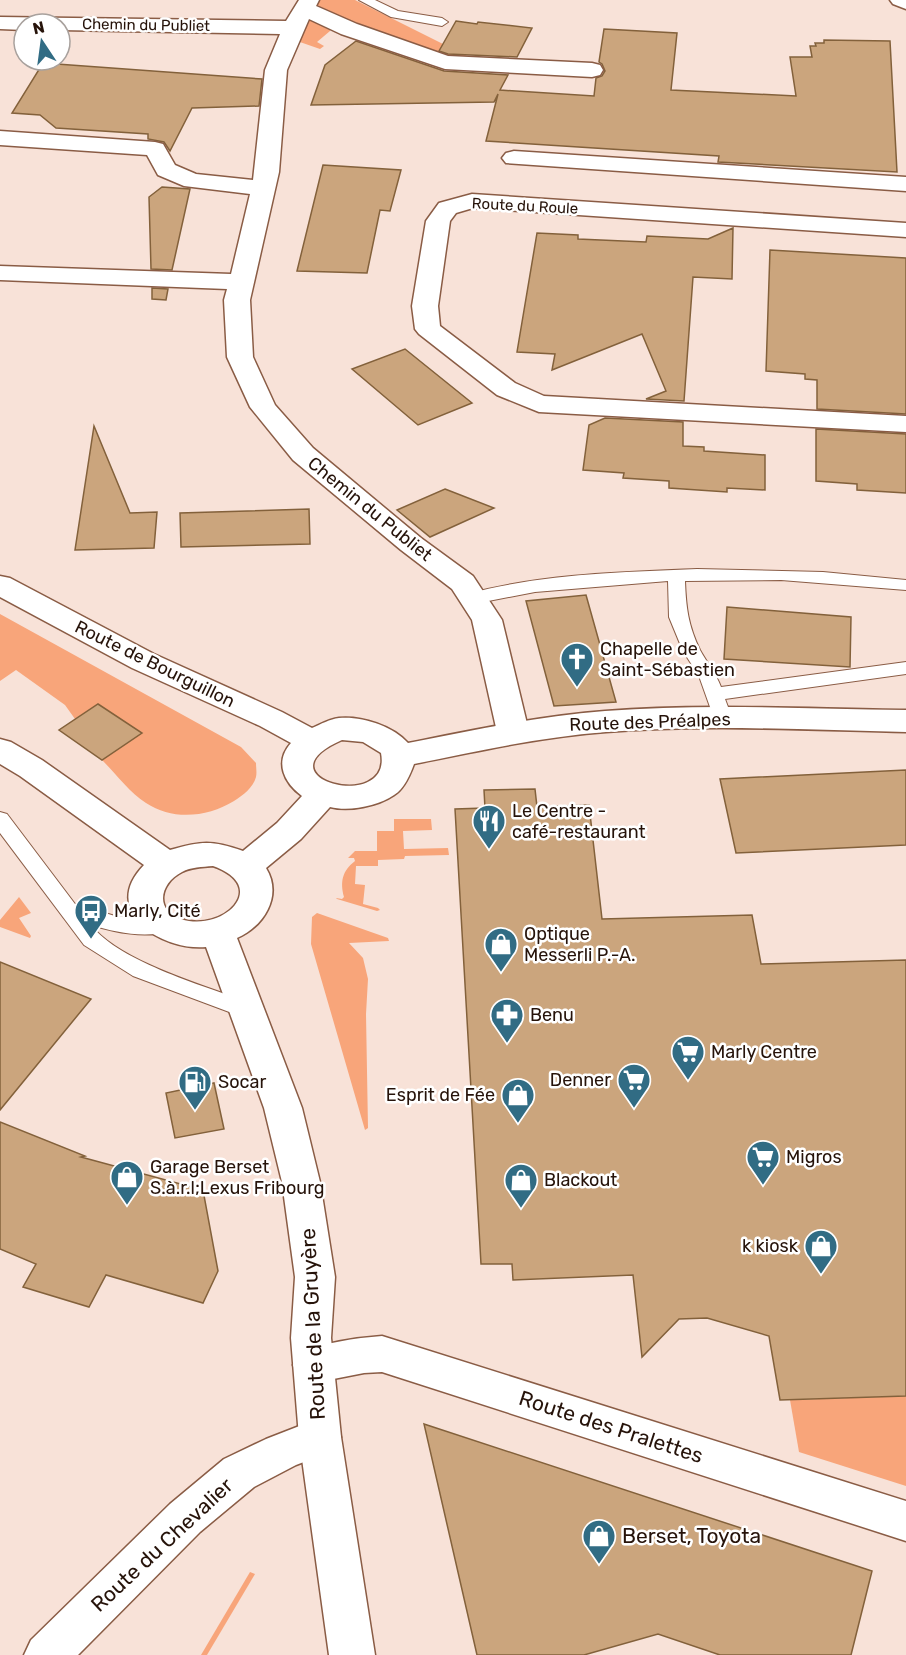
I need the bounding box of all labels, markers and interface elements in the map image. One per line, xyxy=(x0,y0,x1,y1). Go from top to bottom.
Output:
north arrow xyxy=(12,12,72,72)
street label: Chemin du Publiet xyxy=(82,15,210,35)
text: N xyxy=(31,17,46,38)
street label: Route du Roule xyxy=(471,194,579,218)
street label: Chemin du Publiet xyxy=(303,452,437,566)
street label: Route de Bourguillon xyxy=(71,616,239,712)
place label: Chapelle de Saint-Sébastien xyxy=(600,638,735,681)
church icon: Chapelle de Saint-Sébastien xyxy=(559,641,595,688)
street label: Route des Préalpes xyxy=(569,708,731,736)
place label: Le Centre - café-restaurant xyxy=(512,800,646,843)
restaurant icon: Le Centre - café-restaurant xyxy=(471,803,507,850)
bus stop icon: Marly, Cité xyxy=(73,893,109,940)
place label: Marly, Cité xyxy=(114,900,201,922)
place label: Optique Messerli P.-A. xyxy=(524,923,636,966)
shop icon: Optique Messerli P.-A. xyxy=(483,926,519,973)
pharmacy icon: Benu xyxy=(489,997,525,1044)
place label: Benu xyxy=(530,1004,574,1026)
supermarket icon: Marly Centre xyxy=(670,1034,706,1081)
place label: Marly Centre xyxy=(711,1041,817,1063)
supermarket icon: Denner xyxy=(616,1062,652,1109)
fuel station icon: Socar xyxy=(177,1064,213,1111)
place label: Denner xyxy=(550,1069,611,1091)
place label: Socar xyxy=(218,1071,266,1093)
shop icon: Esprit de Fée xyxy=(500,1077,536,1124)
place label: Esprit de Fée xyxy=(386,1084,495,1106)
supermarket icon: Migros xyxy=(745,1139,781,1186)
place label: Migros xyxy=(786,1146,842,1168)
place label: Garage Berset S.à.r.l;Lexus Fribourg xyxy=(150,1156,325,1199)
shop icon: Garage Berset S.à.r.l;Lexus Fribourg xyxy=(109,1159,145,1206)
shop icon: Blackout xyxy=(503,1162,539,1209)
place label: Blackout xyxy=(544,1169,617,1191)
street label: Route de la Gruyère xyxy=(295,1227,330,1421)
shop icon: k kiosk xyxy=(803,1228,839,1275)
place label: k kiosk xyxy=(742,1235,799,1257)
street label: Route des Pralettes xyxy=(516,1385,706,1468)
street label: Route du Chevalier xyxy=(86,1473,238,1617)
shop icon: Berset, Toyota xyxy=(581,1518,617,1565)
place label: Berset, Toyota xyxy=(622,1523,761,1548)

